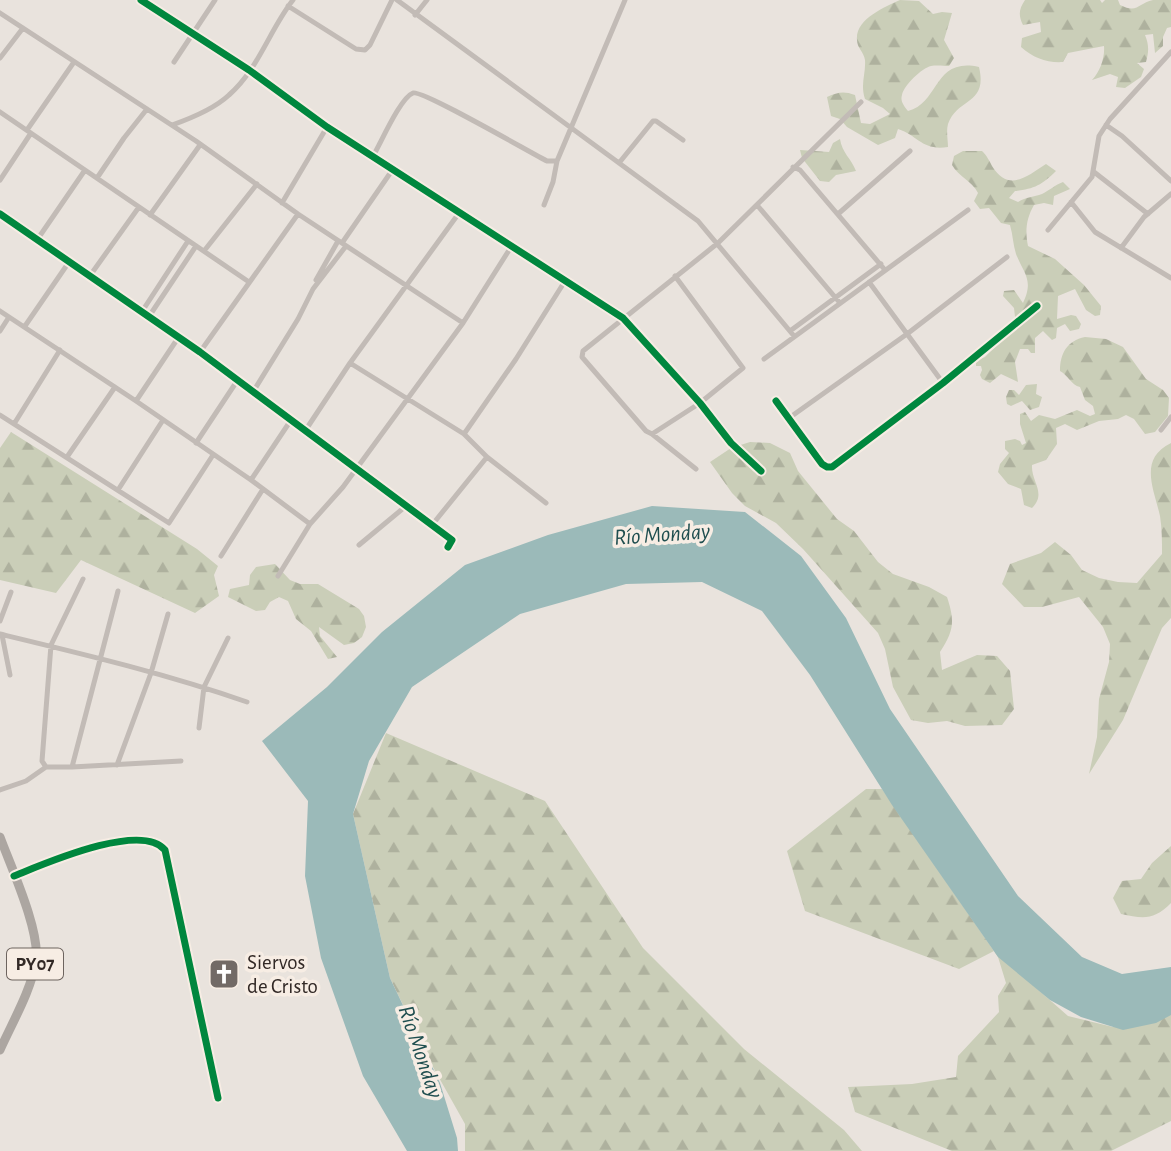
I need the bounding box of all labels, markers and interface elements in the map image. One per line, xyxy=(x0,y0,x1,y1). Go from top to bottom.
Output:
water label: Río Monday xyxy=(613,520,711,550)
road number: PY07 xyxy=(7,948,63,980)
place label: Siervos de Cristo xyxy=(247,952,318,997)
church icon: Siervos de Cristo xyxy=(207,957,241,991)
water label: Río Monday xyxy=(393,1003,447,1102)

